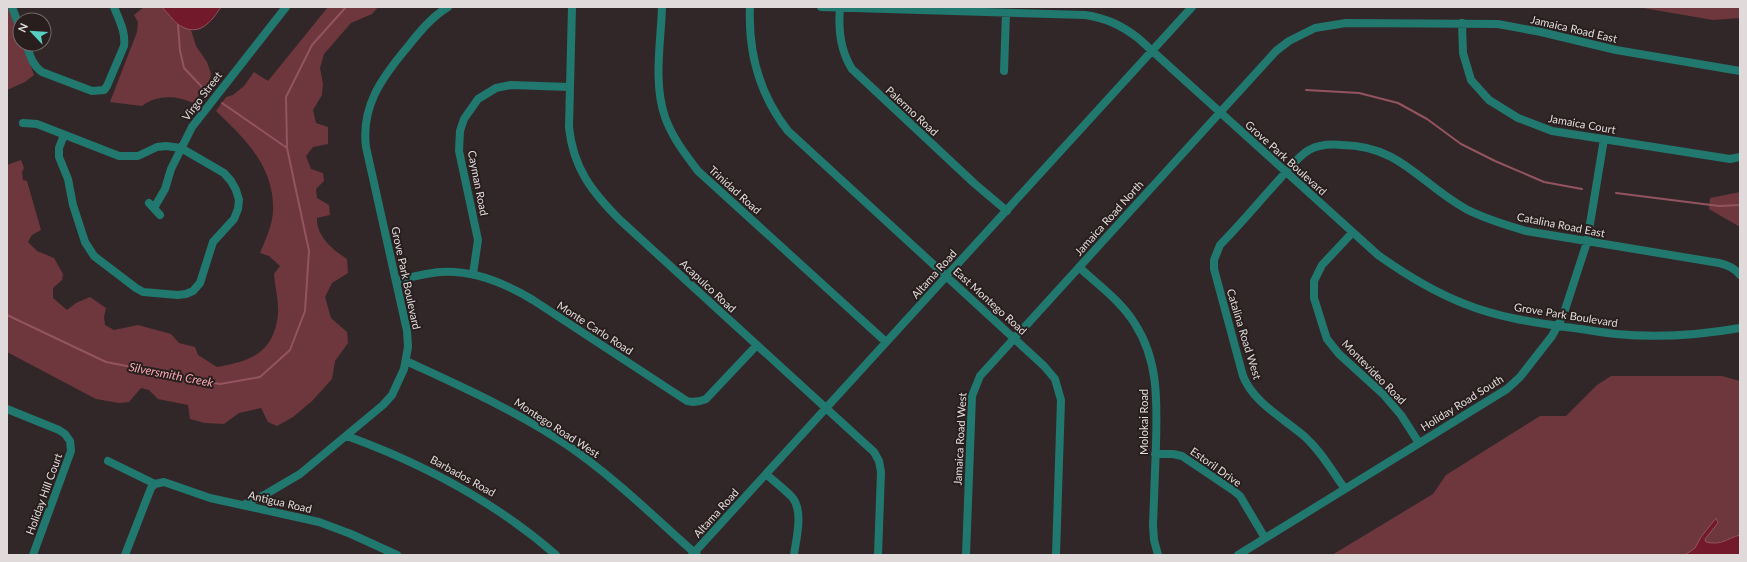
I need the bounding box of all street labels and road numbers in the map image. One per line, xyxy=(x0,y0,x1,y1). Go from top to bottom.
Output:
street label: Jamaica Road East xyxy=(1530,12,1619,45)
street label: Virgo Street xyxy=(179,69,224,123)
street label: Palermo Road xyxy=(883,83,941,138)
street label: Jamaica Court xyxy=(1547,111,1617,136)
street label: Grove Park Boulevard xyxy=(1243,118,1330,198)
street label: Cayman Road xyxy=(466,149,491,217)
street label: Trinidad Road xyxy=(707,163,764,216)
street label: Jamaica Road North xyxy=(1072,178,1146,258)
street label: Catalina Road East xyxy=(1516,210,1606,239)
street label: Grove Park Boulevard xyxy=(389,225,424,331)
street label: Altama Road xyxy=(908,247,959,301)
street label: Acapulco Road xyxy=(678,256,739,315)
street label: East Montego Road xyxy=(951,264,1030,337)
street label: Catalina Road West xyxy=(1224,287,1264,381)
street label: Monte Carlo Road xyxy=(555,298,636,357)
street label: Grove Park Boulevard xyxy=(1513,300,1619,329)
street label: Montevideo Road xyxy=(1339,337,1409,407)
street label: Holiday Road South xyxy=(1418,372,1505,433)
street label: Molokai Road xyxy=(1137,389,1150,455)
street label: Jamaica Road West xyxy=(951,392,968,486)
street label: Montego Road West xyxy=(512,395,602,460)
street label: Estoril Drive xyxy=(1188,444,1245,489)
street label: Holiday Hill Court xyxy=(23,451,64,536)
street label: Barbados Road xyxy=(428,452,498,499)
street label: Altama Road xyxy=(690,486,741,540)
street label: Antigua Road xyxy=(247,488,313,515)

